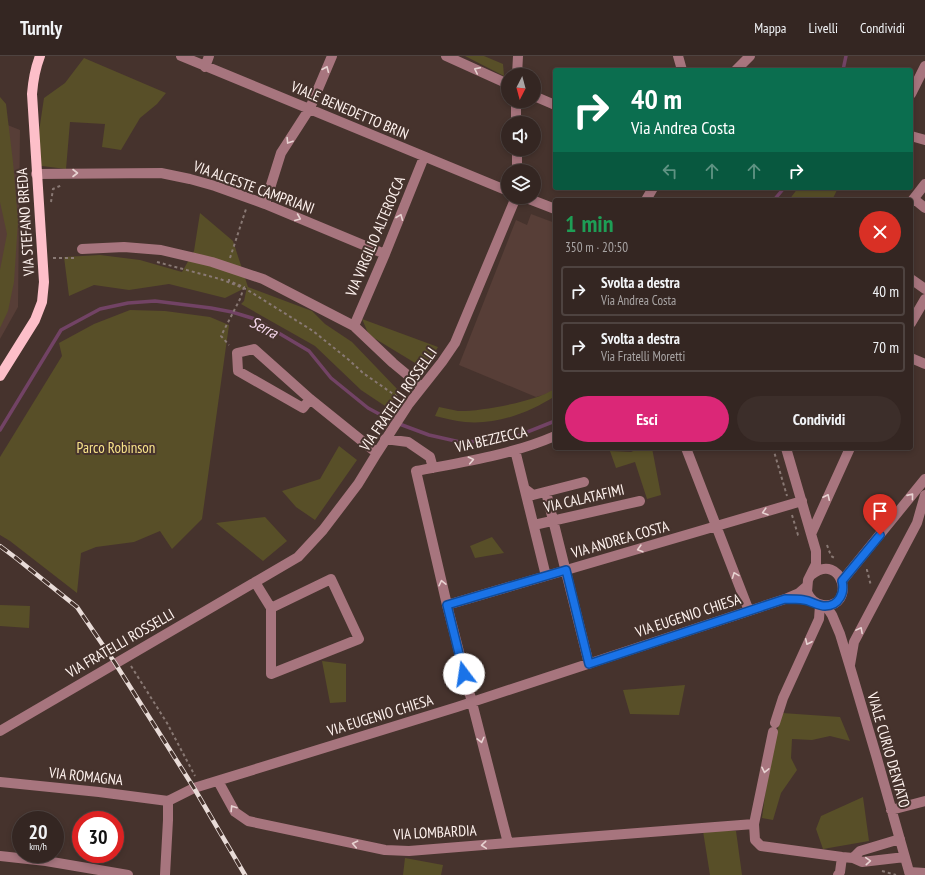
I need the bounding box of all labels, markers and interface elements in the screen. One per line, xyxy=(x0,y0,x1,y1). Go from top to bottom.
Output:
text: Turnly xyxy=(20,16,62,40)
text: Mappa xyxy=(754,19,786,37)
text: Livelli xyxy=(808,19,838,37)
text: Condividi xyxy=(860,19,905,37)
one-way arrow xyxy=(321,66,329,74)
one-way arrow xyxy=(474,67,482,75)
north arrow xyxy=(501,68,541,108)
map controls xyxy=(501,68,541,204)
street label: VIALE BENEDETTO BRIN xyxy=(287,76,412,143)
text: 40 m xyxy=(631,80,682,117)
icon: right xyxy=(565,84,617,136)
button: sound xyxy=(501,116,541,156)
text: Via Andrea Costa xyxy=(631,116,735,139)
one-way arrow xyxy=(286,137,294,144)
street label: VIA ALCESTE CAMPRIANI xyxy=(190,156,317,218)
icon: left xyxy=(659,160,681,182)
icon: ahead xyxy=(701,160,723,182)
icon: ahead xyxy=(743,160,765,182)
icon: right xyxy=(785,160,807,182)
button: layers xyxy=(501,164,541,204)
street label: VIA STEFANO BREDA xyxy=(12,167,38,277)
one-way arrow xyxy=(72,169,78,178)
street label: VIA VIRGILIO ALTEROCCA xyxy=(341,172,409,300)
text: 1 min xyxy=(565,208,613,239)
button: close xyxy=(859,211,901,253)
one-way arrow xyxy=(295,213,302,221)
one-way arrow xyxy=(395,214,403,221)
text: 350 m · 20:50 xyxy=(565,239,628,256)
text: Svolta a destra xyxy=(601,273,680,292)
icon: right xyxy=(567,280,589,302)
text: 40 m xyxy=(873,282,899,301)
text: Via Andrea Costa xyxy=(601,292,676,309)
water label: Serra xyxy=(247,312,283,343)
text: Svolta a destra xyxy=(601,329,680,348)
icon: right xyxy=(567,336,589,358)
text: 70 m xyxy=(873,338,899,357)
street label: VIA FRATELLI ROSSELLI xyxy=(355,344,441,455)
text: Via Fratelli Moretti xyxy=(601,348,685,365)
button: Esci xyxy=(565,396,729,442)
button: Condividi xyxy=(737,396,901,442)
street label: VIA BEZZECCA xyxy=(452,421,530,457)
park label: Parco Robinson xyxy=(77,438,155,457)
one-way arrow xyxy=(468,457,474,465)
street label: VIA CALATAFIMI xyxy=(541,480,626,517)
one-way arrow xyxy=(822,493,830,501)
pin xyxy=(863,494,897,535)
one-way arrow xyxy=(907,494,914,501)
icon: arrive xyxy=(869,500,891,522)
one-way arrow xyxy=(761,507,768,516)
street label: VIA ANDREA COSTA xyxy=(568,516,672,562)
one-way arrow xyxy=(637,544,643,552)
one-way arrow xyxy=(731,571,739,578)
one-way arrow xyxy=(438,580,446,586)
street label: VIA EUGENIO CHIESA xyxy=(632,589,744,641)
street label: VIA FRATELLI ROSSELLI xyxy=(62,604,178,682)
one-way arrow xyxy=(855,627,863,634)
one-way arrow xyxy=(805,637,813,645)
position arrow xyxy=(443,653,485,695)
street label: VIALE CURIO DENTATO xyxy=(863,689,915,810)
street label: VIA EUGENIO CHIESA xyxy=(324,690,436,740)
one-way arrow xyxy=(476,736,485,743)
street label: VIA ROMAGNA xyxy=(47,763,125,789)
one-way arrow xyxy=(762,767,770,773)
one-way arrow xyxy=(230,805,238,812)
speed limit sign: 30 xyxy=(72,811,124,863)
text: 20 xyxy=(28,819,48,845)
street label: VIA LOMBARDIA xyxy=(392,820,478,844)
text: km/h xyxy=(29,840,47,853)
one-way arrow xyxy=(352,840,358,848)
one-way arrow xyxy=(481,841,487,850)
one-way arrow xyxy=(864,856,871,865)

